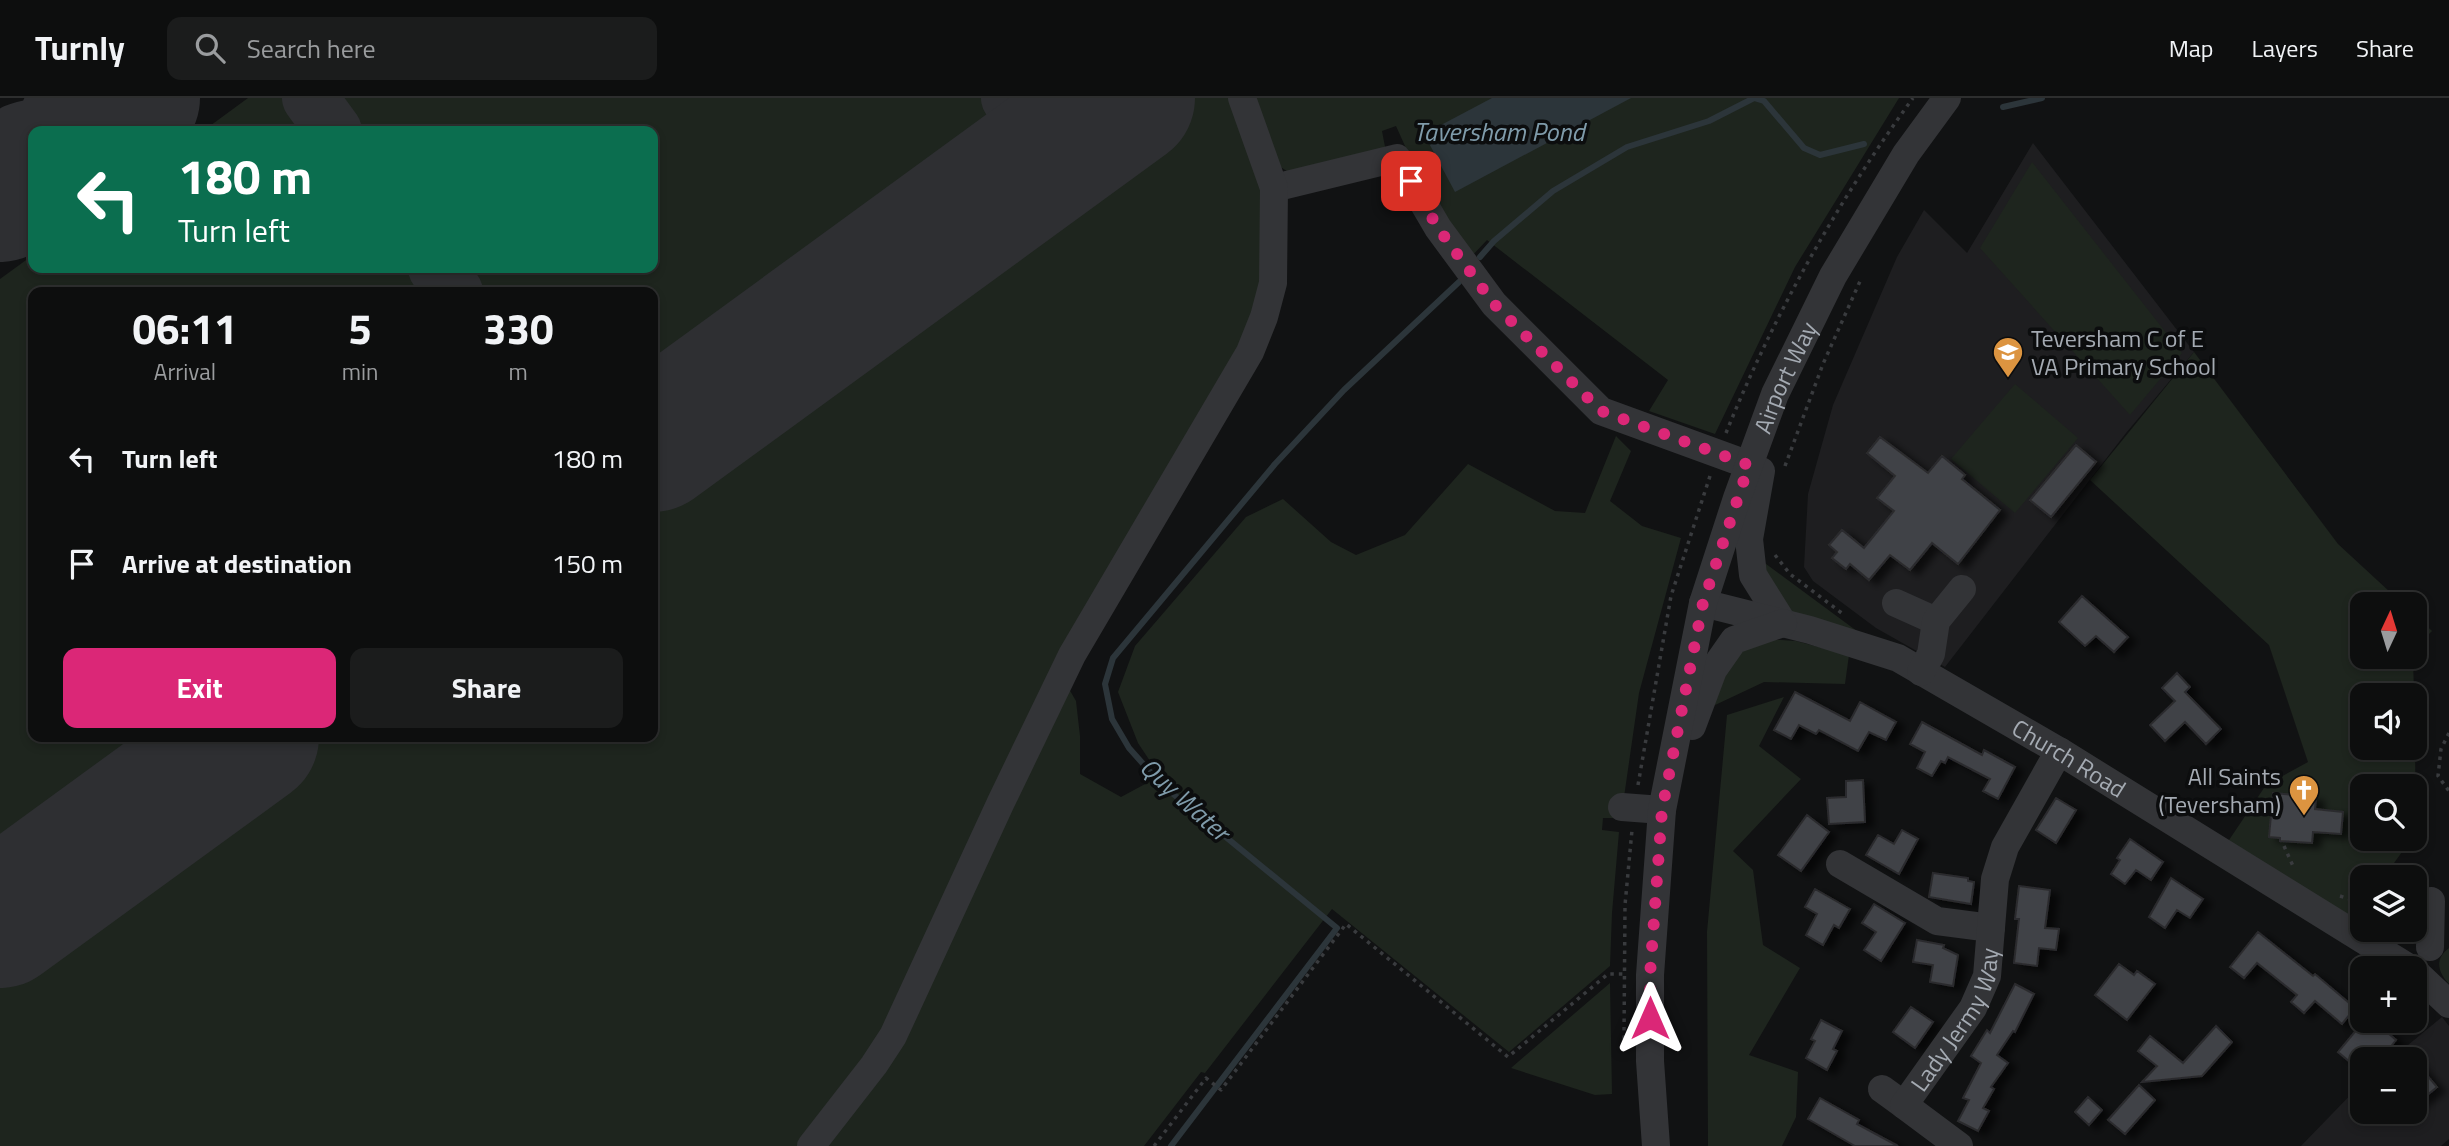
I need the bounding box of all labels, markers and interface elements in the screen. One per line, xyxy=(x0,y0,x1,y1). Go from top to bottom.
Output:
search box xyxy=(167,17,657,80)
text: Turnly xyxy=(35,23,125,73)
icon: search xyxy=(191,29,229,67)
text: Search here xyxy=(247,29,376,68)
text: Map xyxy=(2169,30,2214,66)
text: Layers xyxy=(2252,30,2318,66)
text: Share xyxy=(2356,30,2414,66)
water label: Taversham Pond xyxy=(1414,112,1587,151)
text: 180 m xyxy=(178,138,312,213)
pin xyxy=(1381,151,1441,211)
icon: left xyxy=(63,154,154,245)
icon: arrive xyxy=(1392,162,1430,200)
text: Turn left xyxy=(178,206,290,254)
text: 06:11 xyxy=(132,296,237,360)
text: 5 xyxy=(348,296,372,360)
text: 330 xyxy=(483,296,553,360)
street label: Airport Way xyxy=(1744,315,1826,438)
place label: Teversham C of E VA Primary School xyxy=(2031,320,2216,384)
school or university icon: Teversham C of E VA Primary School xyxy=(1991,335,2025,379)
text: Arrival xyxy=(154,354,216,389)
text: min xyxy=(342,354,378,389)
text: m xyxy=(509,354,528,389)
text: Turn left xyxy=(122,439,217,478)
text: 180 m xyxy=(552,439,623,478)
icon: left xyxy=(63,440,101,478)
text: Arrive at destination xyxy=(122,544,352,583)
text: 150 m xyxy=(552,544,623,583)
icon: arrive xyxy=(63,545,101,583)
north arrow xyxy=(2350,592,2427,668)
map controls xyxy=(2350,592,2427,1124)
button: Exit xyxy=(63,648,336,728)
button: Share xyxy=(350,648,623,728)
button: sound xyxy=(2350,683,2427,760)
street label: Church Road xyxy=(2006,710,2133,806)
water label: Quy Water xyxy=(1131,748,1241,852)
place label: All Saints (Teversham) xyxy=(2158,758,2281,822)
church icon: All Saints (Teversham) xyxy=(2287,773,2321,817)
button: search xyxy=(2350,774,2427,851)
button: layers xyxy=(2350,865,2427,942)
street label: Lady Jermy Way xyxy=(1901,946,2007,1099)
button: + xyxy=(2350,956,2427,1033)
position arrow xyxy=(1613,981,1687,1055)
button: − xyxy=(2350,1047,2427,1124)

